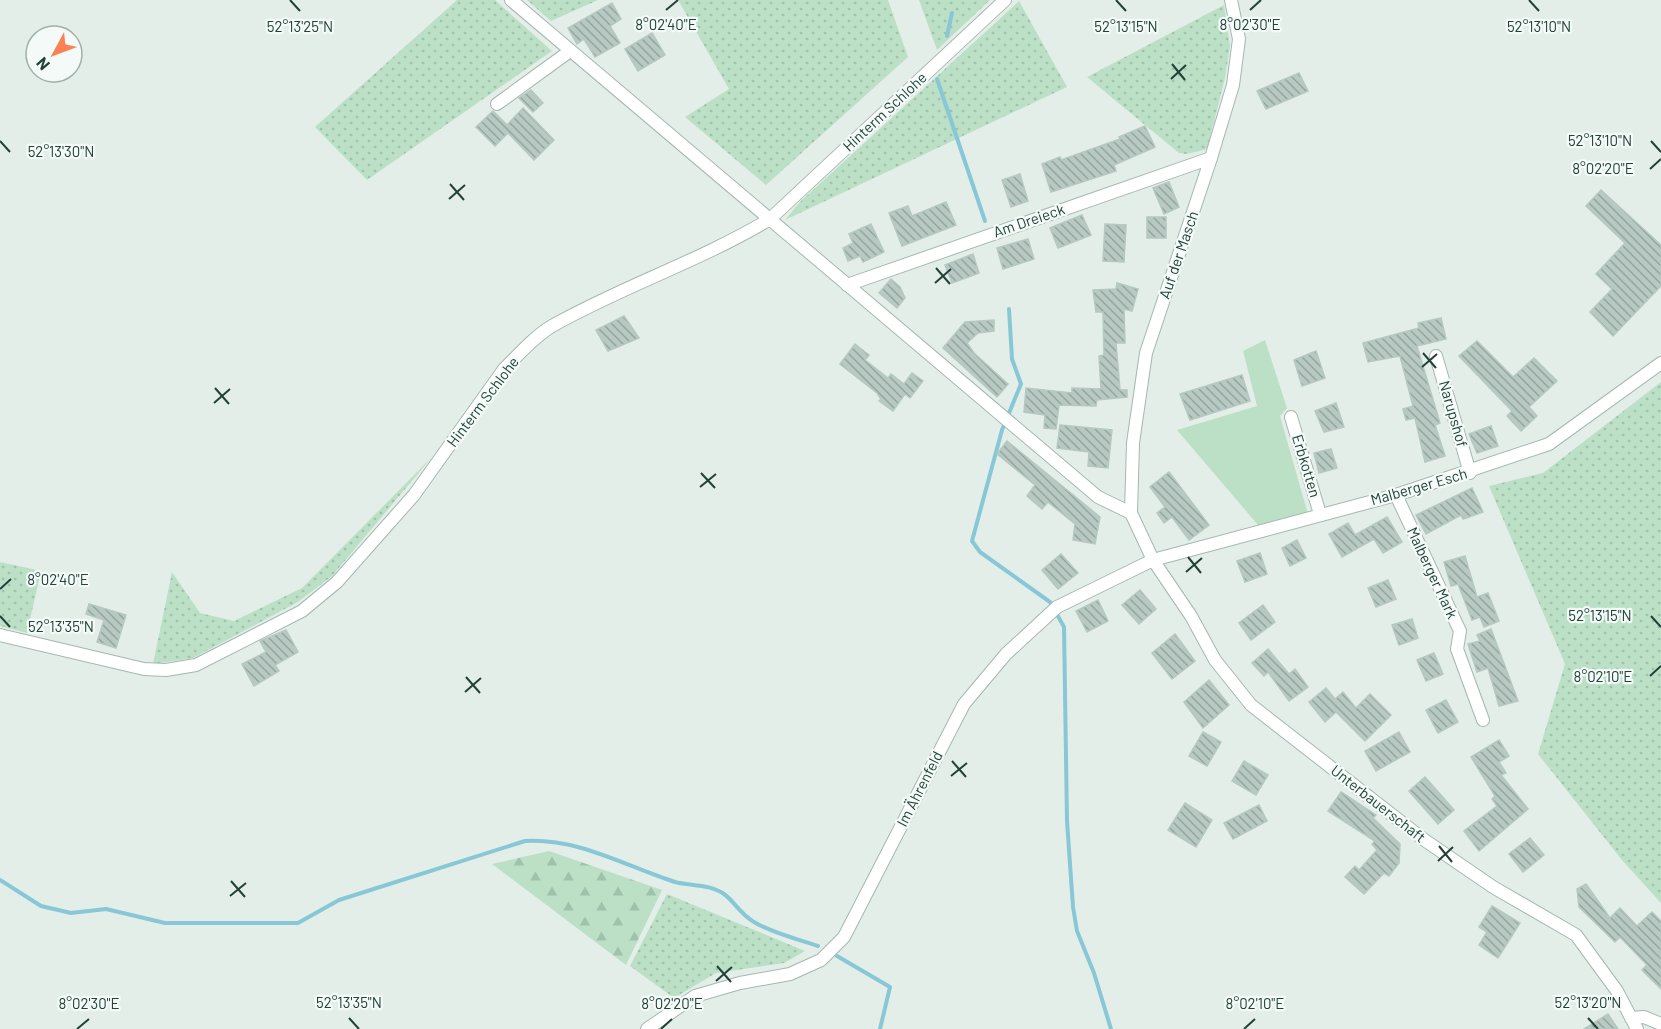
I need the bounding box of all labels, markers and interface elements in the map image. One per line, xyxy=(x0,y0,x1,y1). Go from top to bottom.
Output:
text: 8°02'40"E xyxy=(635,15,697,33)
text: 8°02'30"E xyxy=(1219,15,1281,33)
text: 52°13'25"N xyxy=(267,17,333,35)
text: 52°13'15"N xyxy=(1094,17,1158,35)
text: 52°13'10"N xyxy=(1507,17,1571,35)
north arrow xyxy=(24,24,84,84)
text: N xyxy=(32,54,53,74)
street label: Hinterm Schlohe xyxy=(839,68,930,155)
text: 52°13'10"N xyxy=(1568,131,1632,149)
text: 52°13'30"N xyxy=(28,142,94,160)
text: 8°02'20"E xyxy=(1572,159,1634,177)
street label: Am Dreieck xyxy=(991,199,1067,241)
street label: Auf der Masch xyxy=(1155,208,1201,301)
street label: Hinterm Schlohe xyxy=(442,353,522,450)
street label: Narupshof xyxy=(1436,378,1472,449)
street label: Erbkotten xyxy=(1289,432,1325,499)
street label: Malberger Esch xyxy=(1368,464,1469,508)
street label: Malberger Mark xyxy=(1404,524,1462,622)
text: 8°02'40"E xyxy=(27,570,89,588)
text: 52°13'15"N xyxy=(1568,606,1632,624)
text: 52°13'35"N xyxy=(28,617,94,635)
text: 8°02'10"E xyxy=(1574,667,1632,685)
street label: Im Ährenfeld xyxy=(892,748,946,829)
street label: Unterbauerschaft xyxy=(1328,761,1430,846)
text: 52°13'35"N xyxy=(316,993,382,1011)
text: 52°13'20"N xyxy=(1554,993,1622,1011)
text: 8°02'30"E xyxy=(58,994,120,1012)
text: 8°02'20"E xyxy=(641,994,703,1012)
text: 8°02'10"E xyxy=(1226,994,1284,1012)

